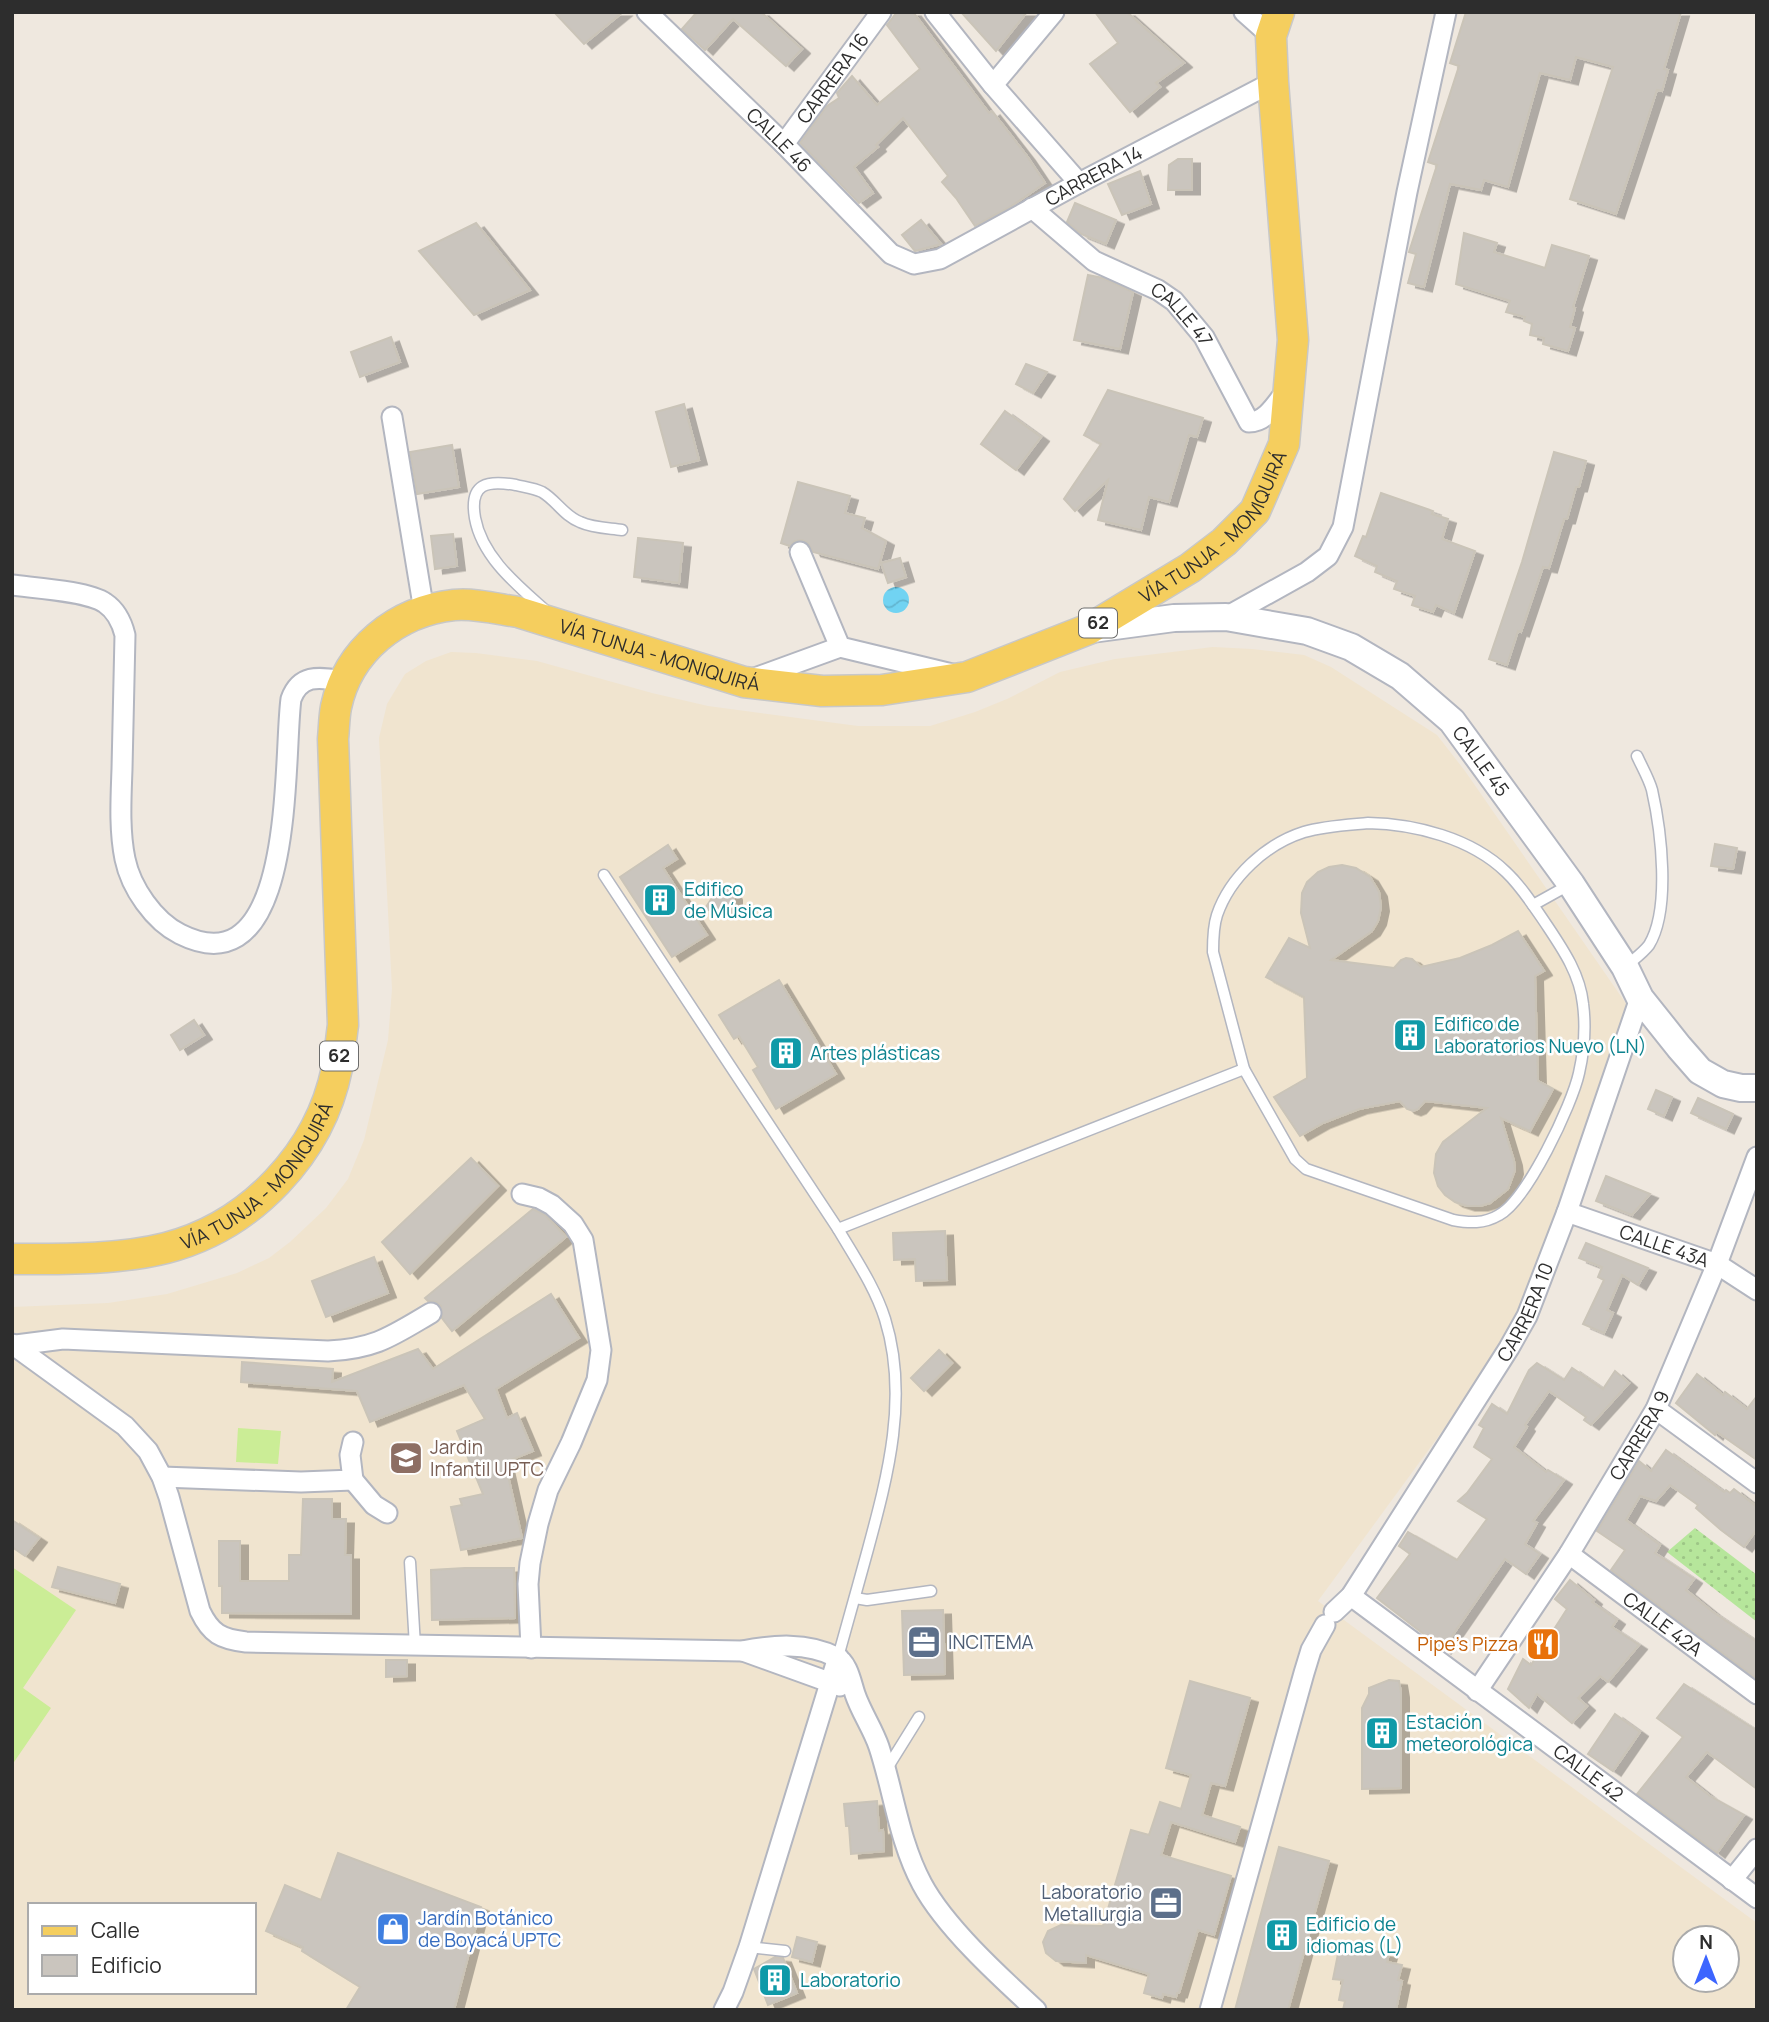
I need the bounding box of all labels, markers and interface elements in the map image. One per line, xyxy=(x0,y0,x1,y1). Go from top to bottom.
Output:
street label: CARRERA 16 xyxy=(790,27,875,129)
street label: CALLE 46 xyxy=(741,102,818,178)
street label: CARRERA 14 xyxy=(1040,139,1147,212)
street label: CALLE 47 xyxy=(1146,276,1219,350)
street label: VÍA TUNJA - MONIQUIRÁ xyxy=(1134,447,1292,609)
road number: 62 xyxy=(1079,608,1117,638)
street label: VÍA TUNJA - MONIQUIRÁ xyxy=(556,613,761,697)
street label: CALLE 45 xyxy=(1447,720,1516,802)
place label: Edifico de Música xyxy=(684,876,773,924)
building icon: Edifico de Música xyxy=(641,881,679,919)
place label: Edifico de Laboratorios Nuevo (LN) xyxy=(1434,1011,1647,1059)
building icon: Edifico de Laboratorios Nuevo (LN) xyxy=(1391,1016,1429,1054)
building icon: Artes plásticas xyxy=(767,1034,805,1072)
place label: Artes plásticas xyxy=(810,1040,940,1066)
road number: 62 xyxy=(320,1042,358,1070)
street label: VÍA TUNJA - MONIQUIRÁ xyxy=(177,1098,339,1256)
street label: CALLE 43A xyxy=(1616,1218,1713,1273)
street label: CARRERA 10 xyxy=(1491,1259,1559,1367)
street label: CARRERA 9 xyxy=(1603,1387,1675,1485)
place label: Jardin Infantil UPTC xyxy=(430,1434,544,1482)
school or university icon: Jardin Infantil UPTC xyxy=(387,1439,425,1477)
street label: CALLE 42A xyxy=(1618,1586,1708,1662)
office icon: INCITEMA xyxy=(905,1623,943,1661)
restaurant icon: Pipe's Pizza xyxy=(1524,1625,1562,1663)
place label: INCITEMA xyxy=(948,1629,1034,1655)
place label: Pipe's Pizza xyxy=(1417,1631,1518,1657)
place label: Estación meteorológica xyxy=(1406,1709,1533,1757)
building icon: Estación meteorológica xyxy=(1363,1714,1401,1752)
street label: CALLE 42 xyxy=(1548,1738,1629,1807)
place label: Laboratorio Metallurgia xyxy=(1041,1879,1142,1927)
office icon: Laboratorio Metallurgia xyxy=(1147,1884,1185,1922)
legend xyxy=(28,1903,256,1994)
place label: Jardín Botánico de Boyacá UPTC xyxy=(418,1905,561,1953)
shop icon: Jardín Botánico de Boyacá UPTC xyxy=(374,1910,412,1948)
place label: Edificio de idiomas (L) xyxy=(1306,1911,1403,1959)
text: Calle xyxy=(91,1916,140,1944)
building icon: Edificio de idiomas (L) xyxy=(1263,1916,1301,1954)
north arrow xyxy=(1671,1924,1741,1994)
text: N xyxy=(1699,1929,1713,1955)
text: Edificio xyxy=(91,1951,162,1979)
building icon: Laboratorio xyxy=(756,1961,794,1999)
place label: Laboratorio xyxy=(800,1967,901,1993)

